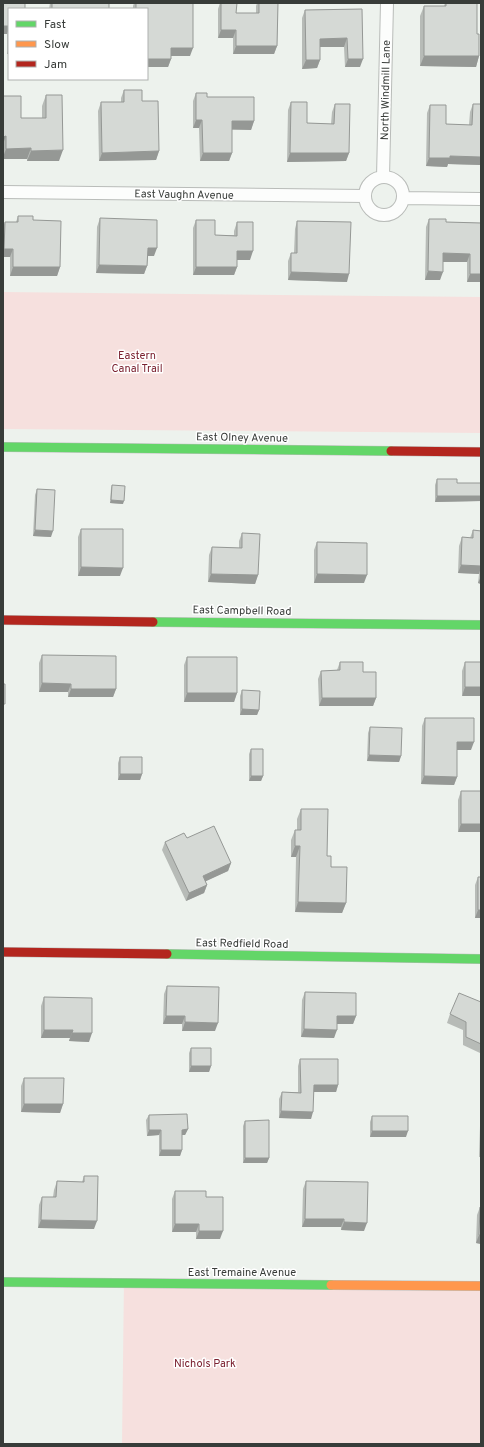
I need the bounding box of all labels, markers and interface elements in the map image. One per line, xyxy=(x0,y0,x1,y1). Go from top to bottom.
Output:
legend xyxy=(8,8,148,80)
text: Fast xyxy=(44,17,66,33)
text: Slow xyxy=(44,37,70,53)
street label: North Windmill Lane xyxy=(378,40,394,140)
text: Jam xyxy=(44,57,67,73)
street label: East Vaughn Avenue xyxy=(134,187,234,203)
park label: Eastern Canal Trail xyxy=(111,349,163,376)
street label: East Olney Avenue xyxy=(196,430,288,446)
street label: East Campbell Road xyxy=(192,603,292,619)
street label: East Redfield Road xyxy=(195,936,289,952)
street label: East Tremaine Avenue xyxy=(188,1266,296,1280)
park label: Nichols Park xyxy=(174,1357,236,1371)

